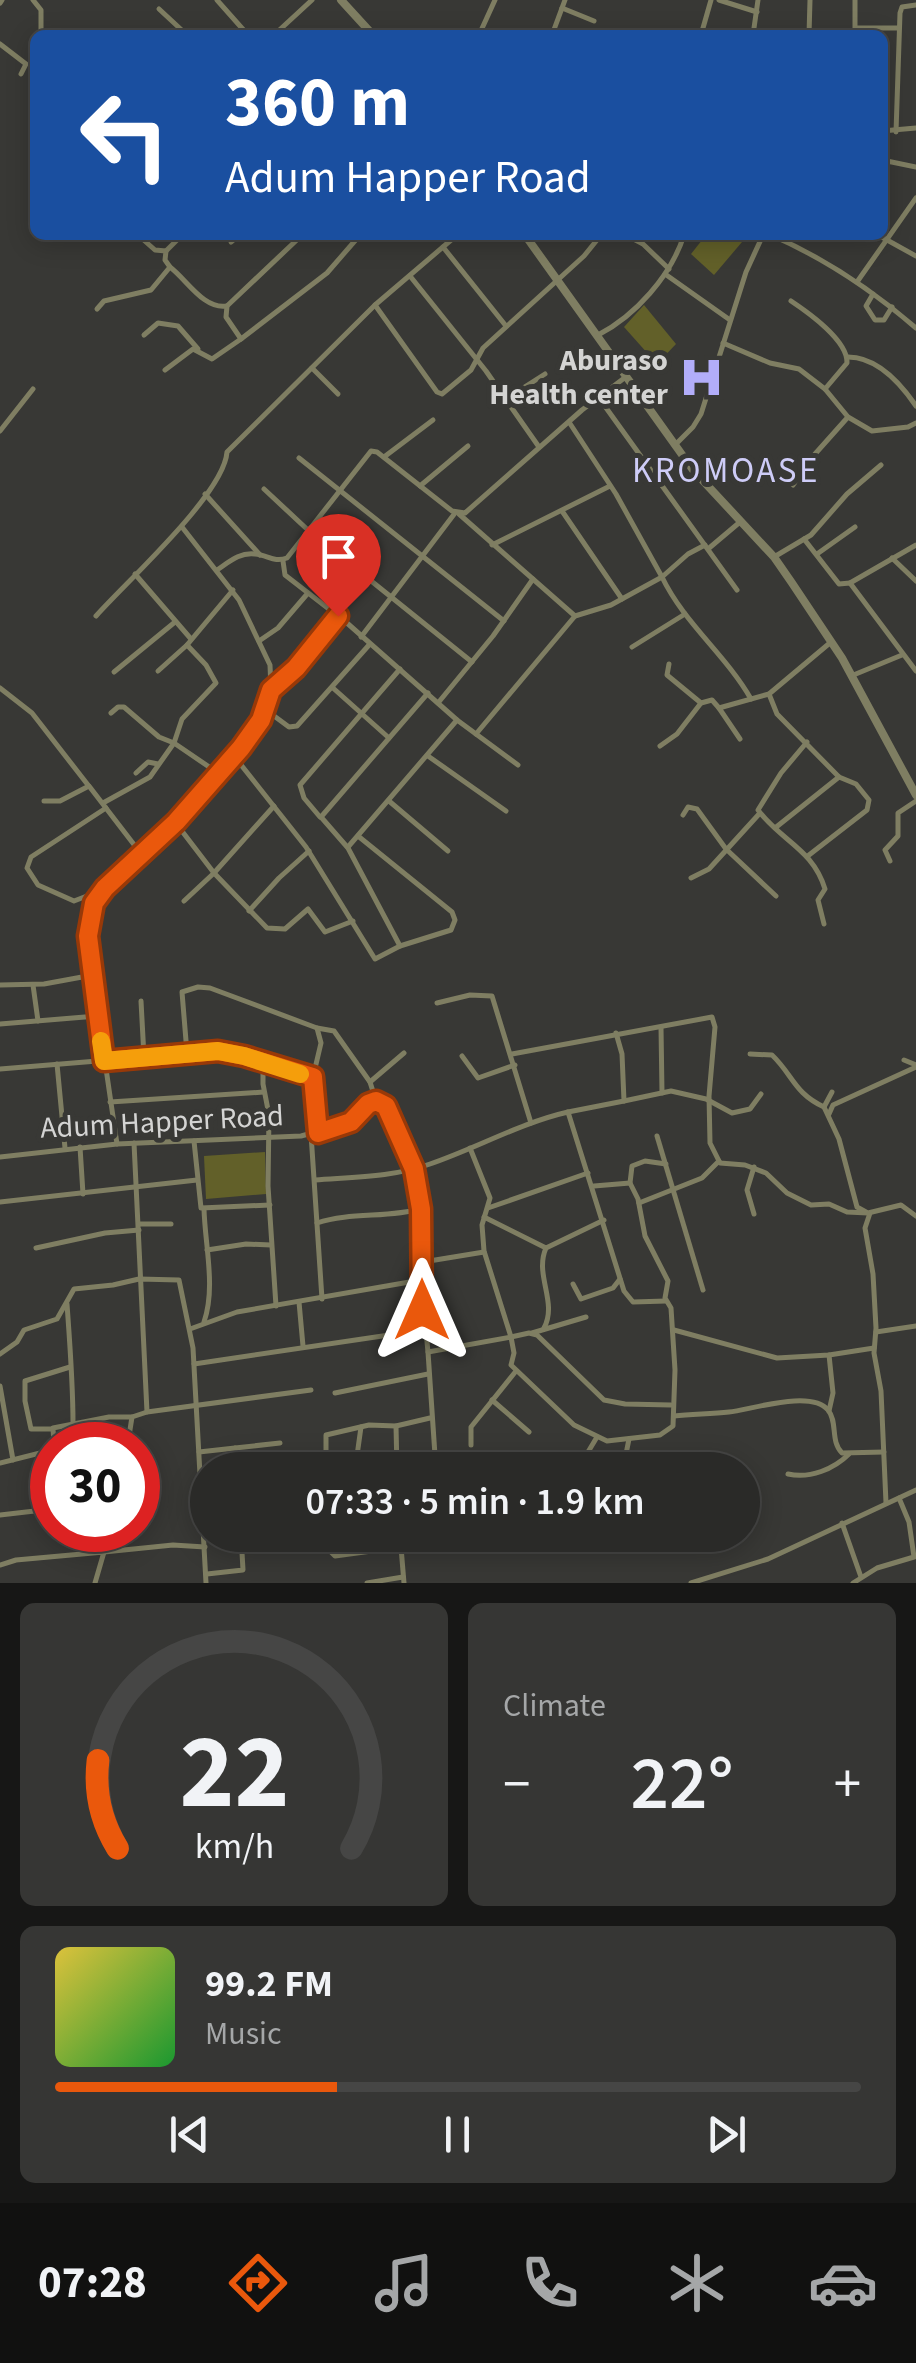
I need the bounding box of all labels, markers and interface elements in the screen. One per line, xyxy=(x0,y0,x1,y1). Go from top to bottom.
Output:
text: 360 m xyxy=(225,53,410,153)
icon: left xyxy=(60,70,190,200)
text: Adum Happer Road xyxy=(225,146,591,210)
place label: Aburaso Health center xyxy=(489,339,668,416)
hospital icon: Aburaso Health center xyxy=(677,353,725,401)
district label: KROMOASE xyxy=(632,446,820,496)
pin xyxy=(296,514,381,617)
icon: arrive xyxy=(311,529,366,584)
street label: Adum Happer Road xyxy=(39,1094,285,1150)
position arrow xyxy=(370,1258,474,1362)
speed limit sign: 30 xyxy=(30,1422,160,1552)
text: 07:33 · 5 min · 1.9 km xyxy=(306,1475,645,1529)
text: Climate xyxy=(503,1683,606,1729)
text: 22 xyxy=(179,1700,289,1848)
text: 22° xyxy=(630,1731,734,1838)
text: − xyxy=(503,1746,530,1824)
text: + xyxy=(834,1746,861,1824)
text: km/h xyxy=(194,1821,274,1872)
text: 99.2 FM xyxy=(205,1957,333,2011)
text: Music xyxy=(205,2011,282,2057)
icon: previous xyxy=(162,2107,217,2162)
icon: pause xyxy=(430,2107,485,2162)
icon: next xyxy=(699,2107,754,2162)
icon: directions xyxy=(223,2248,293,2318)
icon: music xyxy=(369,2248,439,2318)
icon: phone xyxy=(515,2248,585,2318)
icon: climate xyxy=(662,2248,732,2318)
icon: car xyxy=(808,2248,878,2318)
text: 07:28 xyxy=(38,2251,147,2315)

